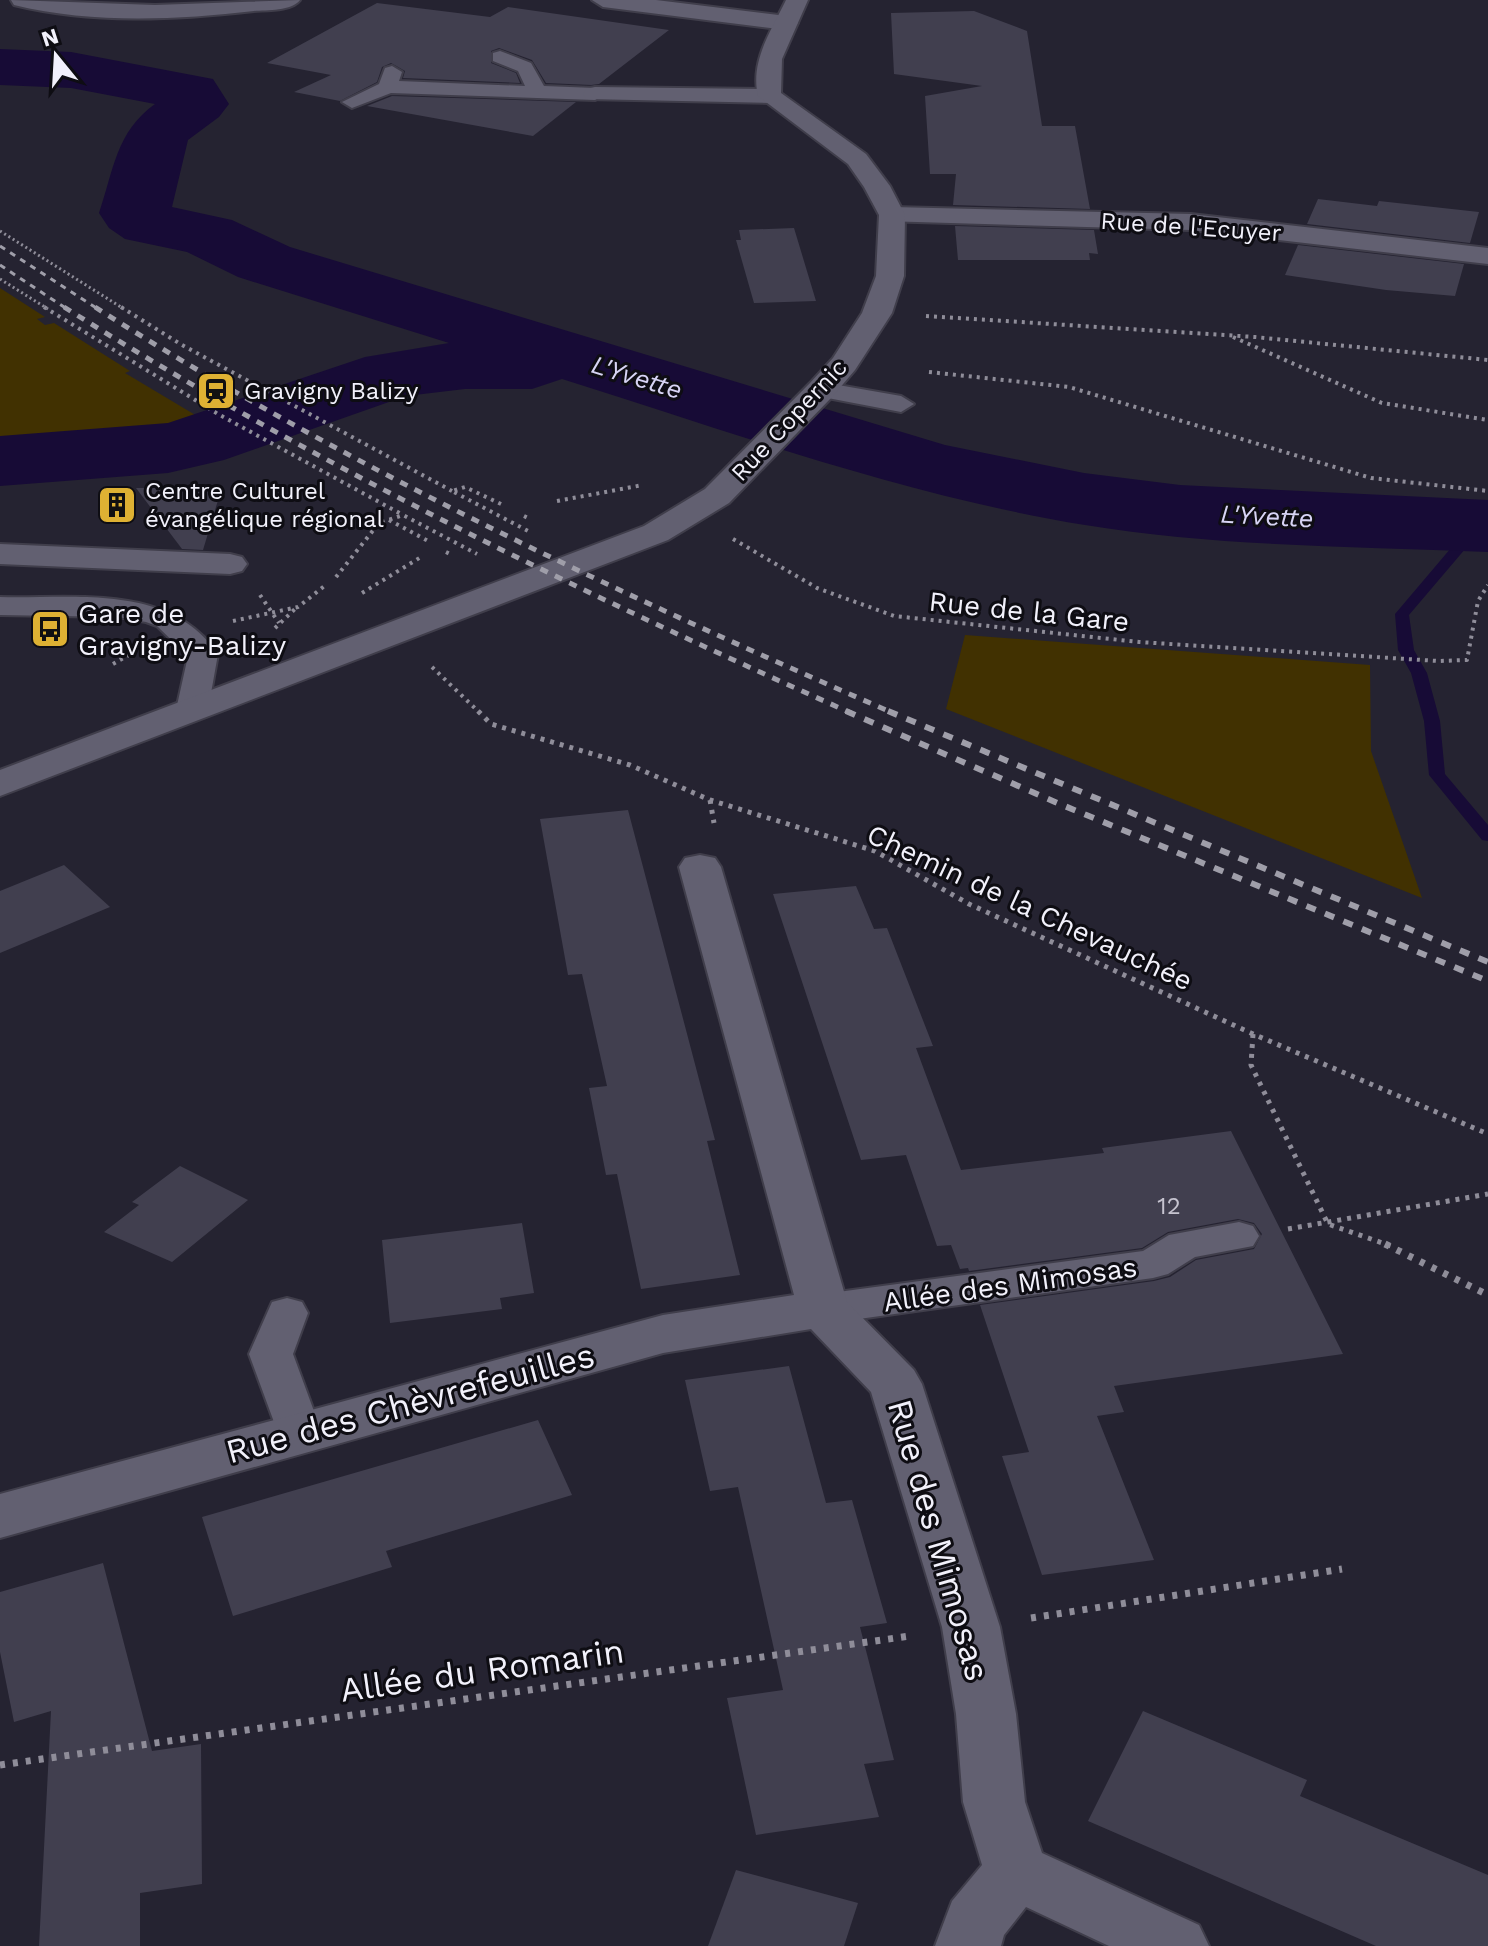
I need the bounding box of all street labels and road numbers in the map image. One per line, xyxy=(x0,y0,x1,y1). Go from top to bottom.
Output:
street label: Rue de l'Ecuyer xyxy=(1100,207,1283,247)
street label: Rue Copernic xyxy=(725,353,853,487)
street label: Rue de la Gare xyxy=(927,585,1131,638)
street label: Chemin de la Chevauchée xyxy=(862,817,1198,997)
street label: Allée des Mimosas xyxy=(881,1250,1139,1319)
street label: Rue des Chèvrefeuilles xyxy=(221,1335,599,1471)
street label: Rue des Mimosas xyxy=(880,1395,998,1685)
street label: Allée du Romarin xyxy=(338,1630,626,1710)

